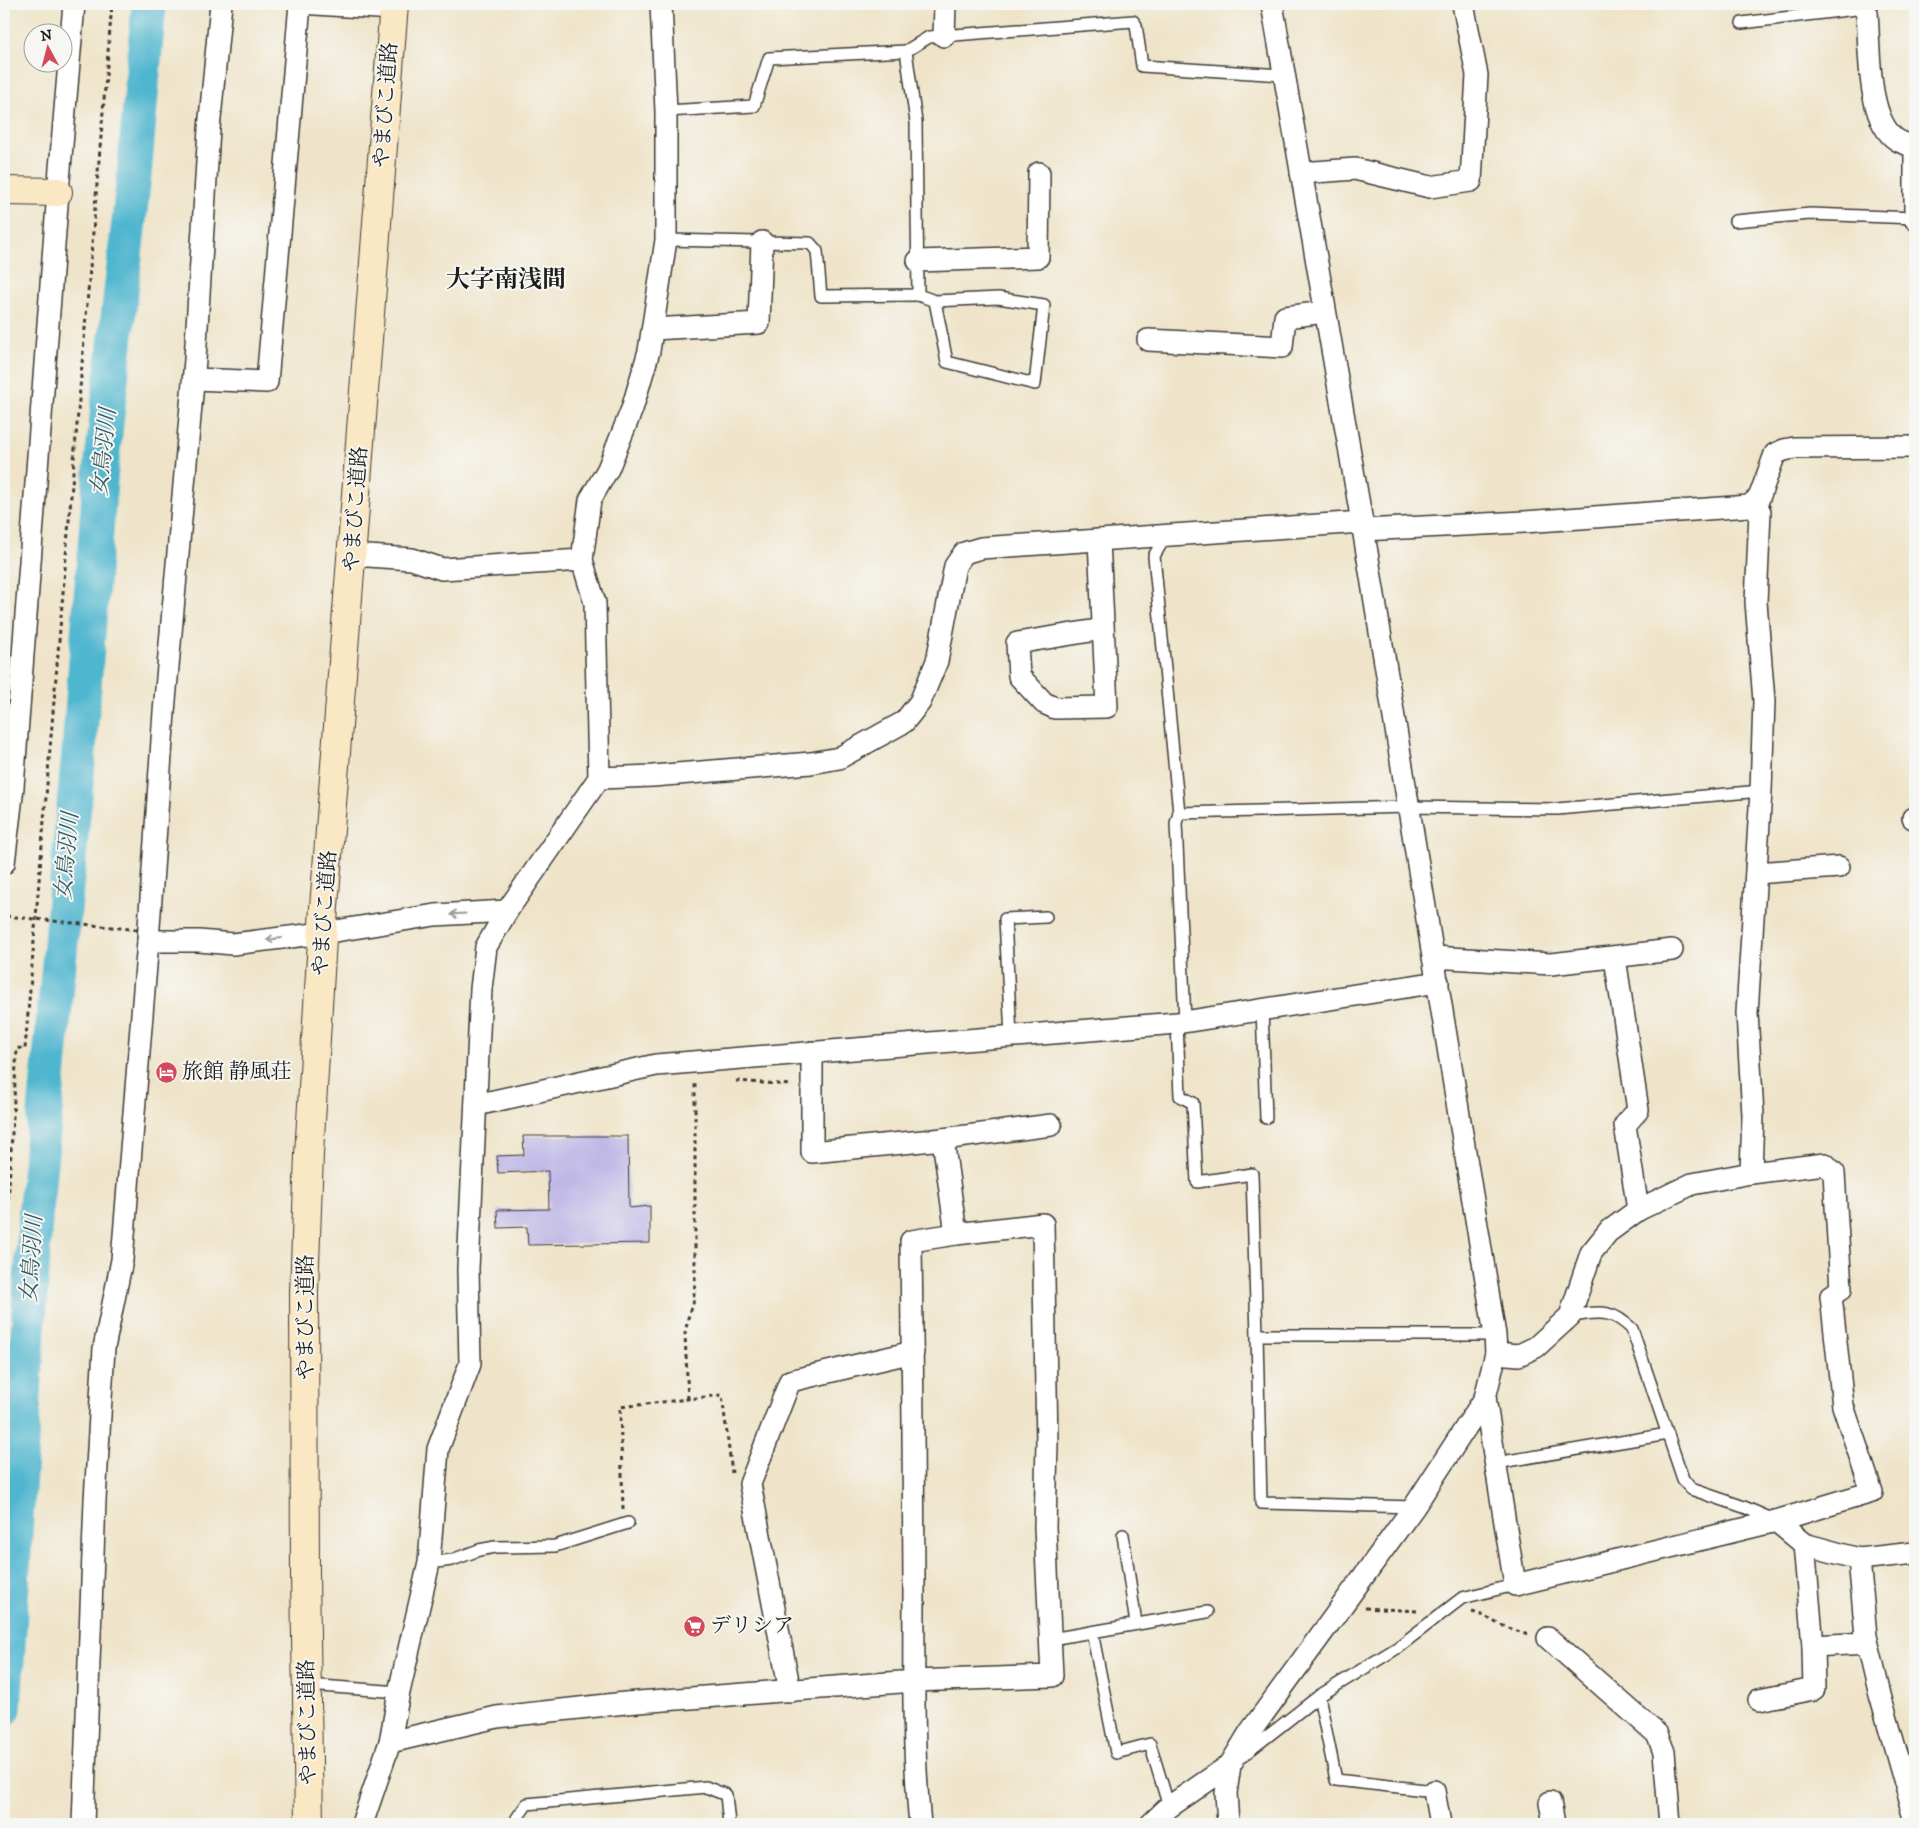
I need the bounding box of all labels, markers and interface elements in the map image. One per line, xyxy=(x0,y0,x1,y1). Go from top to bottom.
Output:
north arrow xyxy=(22,22,72,72)
text: N xyxy=(40,26,54,46)
street label: やまびこ道路 xyxy=(369,41,403,169)
district label: 大字南浅間 xyxy=(446,265,566,295)
water label: 女鳥羽川 xyxy=(86,405,122,497)
street label: やまびこ道路 xyxy=(339,445,373,573)
water label: 女鳥羽川 xyxy=(50,809,84,901)
street label: やまびこ道路 xyxy=(308,849,342,977)
one-way arrow xyxy=(450,909,466,918)
one-way arrow xyxy=(266,934,282,944)
place label: 旅館 静風荘 xyxy=(182,1059,292,1085)
hotel icon: 旅館 静風荘 xyxy=(154,1060,178,1084)
water label: 女鳥羽川 xyxy=(15,1212,49,1304)
street label: やまびこ道路 xyxy=(293,1254,319,1380)
place label: デリシア xyxy=(710,1613,794,1639)
supermarket icon: デリシア xyxy=(682,1614,706,1638)
street label: やまびこ道路 xyxy=(294,1659,322,1785)

